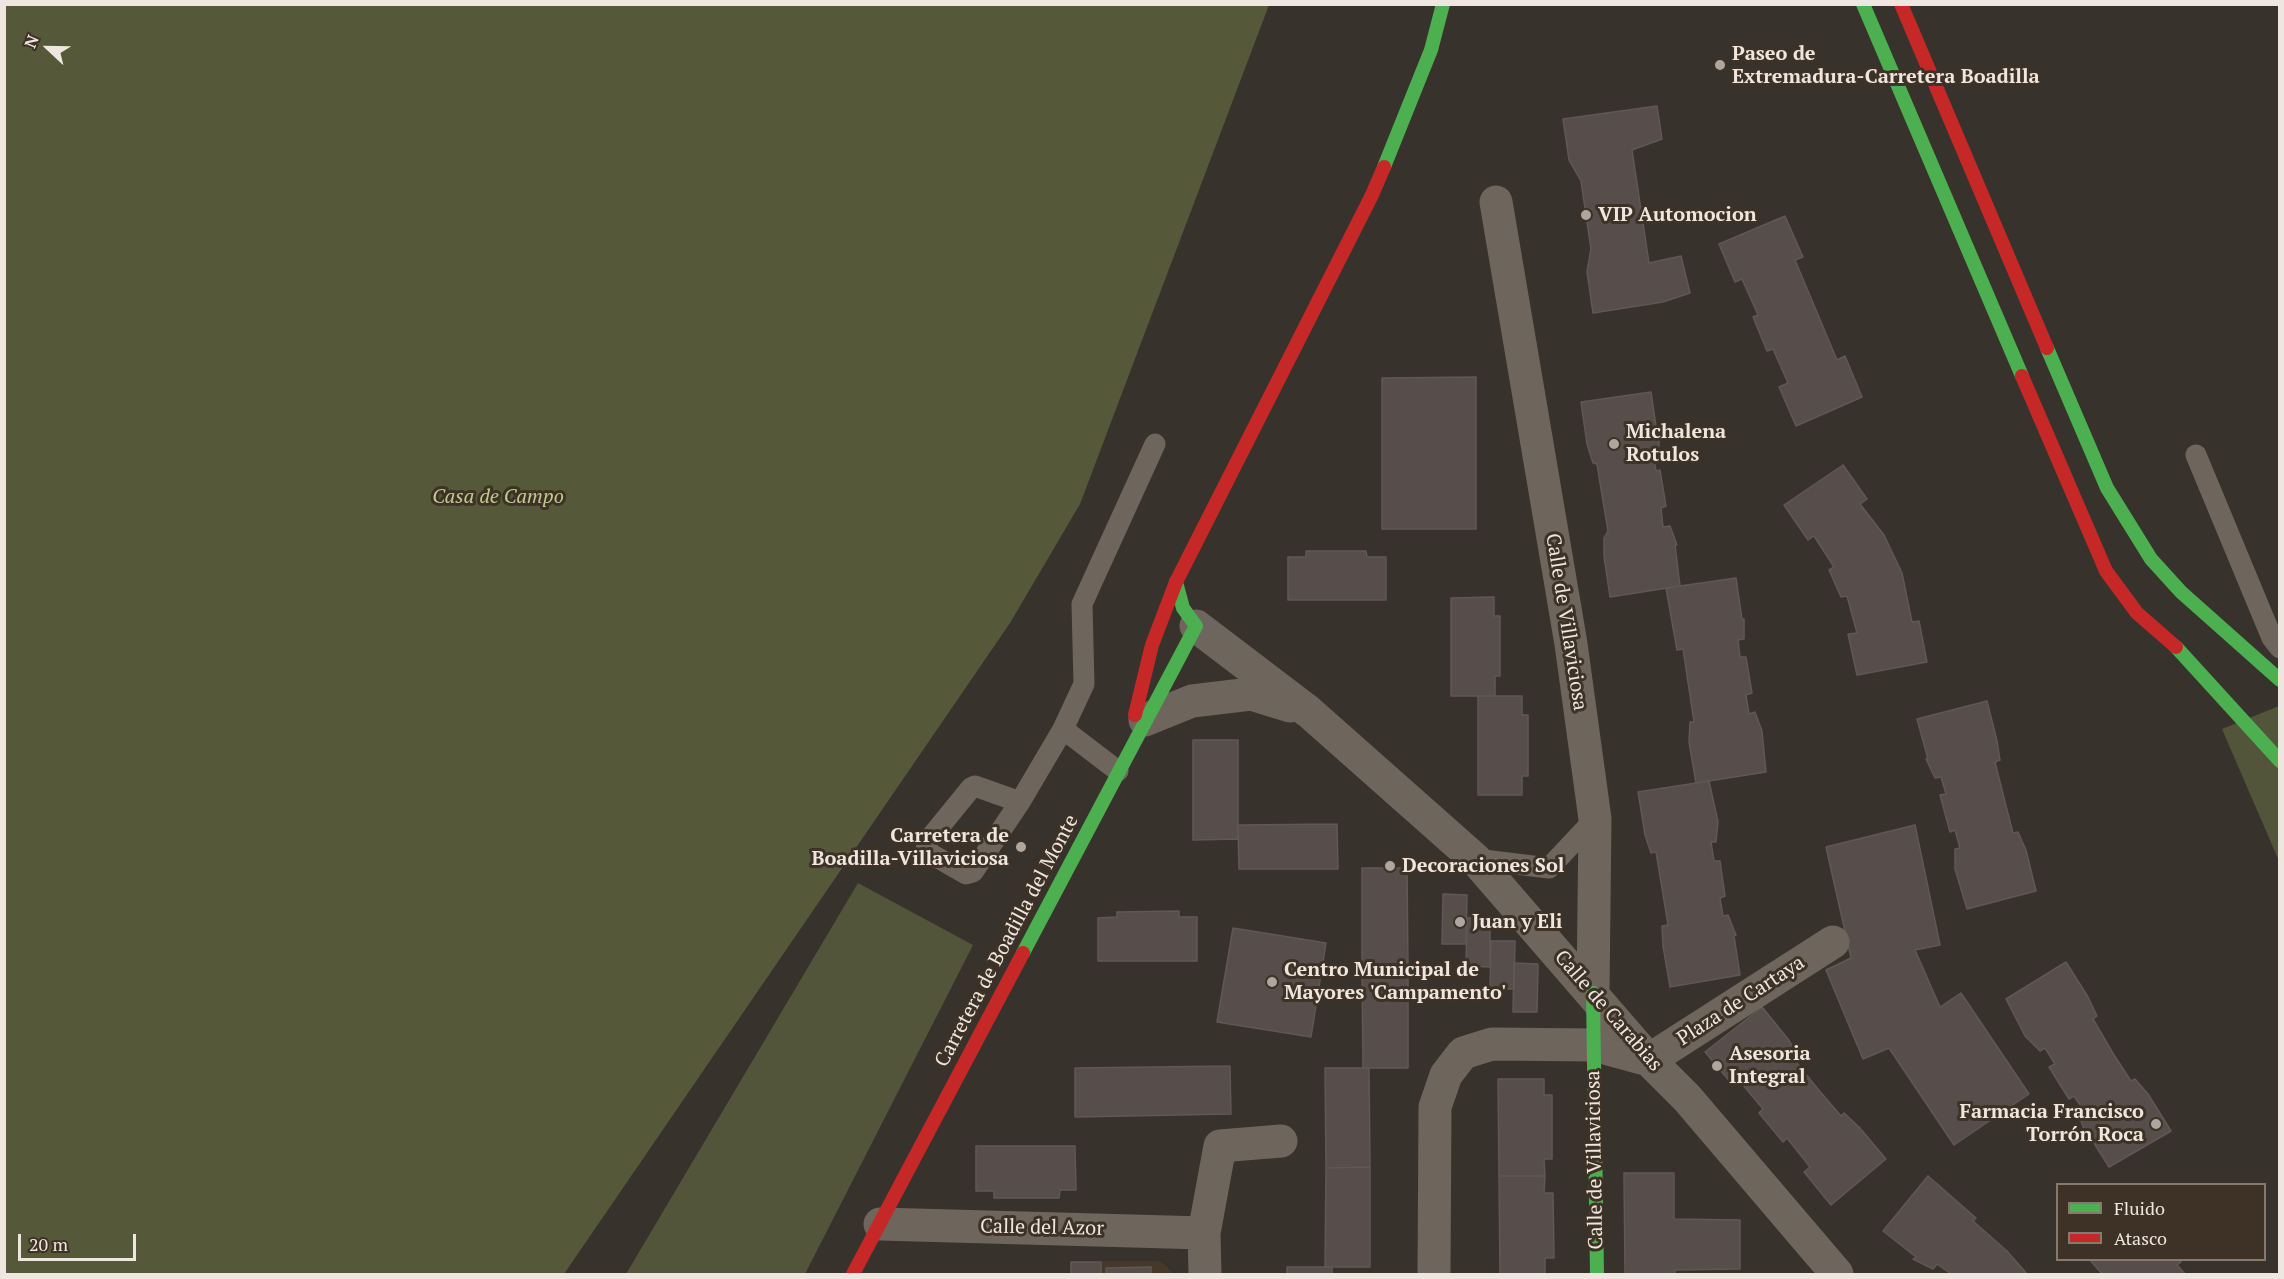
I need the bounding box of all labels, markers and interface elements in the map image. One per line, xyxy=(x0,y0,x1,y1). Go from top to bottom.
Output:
north arrow xyxy=(18,18,78,78)
text: N xyxy=(19,32,44,51)
place label: Paseo de Extremadura-Carretera Boadilla xyxy=(1732,42,2040,89)
marker: Paseo de Extremadura-Carretera Boadilla xyxy=(1713,58,1727,72)
place label: VIP Automocion xyxy=(1598,203,1757,227)
marker: VIP Automocion xyxy=(1579,208,1593,222)
place label: Michalena Rotulos xyxy=(1626,420,1726,467)
marker: Michalena Rotulos xyxy=(1607,437,1621,451)
park label: Casa de Campo xyxy=(432,485,564,509)
street label: Calle de Villaviciosa xyxy=(1540,532,1592,712)
street label: Carretera de Boadilla del Monte xyxy=(930,811,1084,1071)
place label: Carretera de Boadilla-Villaviciosa xyxy=(811,824,1009,871)
marker: Carretera de Boadilla-Villaviciosa xyxy=(1014,840,1028,854)
place label: Decoraciones Sol xyxy=(1402,854,1564,878)
marker: Decoraciones Sol xyxy=(1383,859,1397,873)
place label: Juan y Eli xyxy=(1472,910,1562,934)
marker: Juan y Eli xyxy=(1453,915,1467,929)
street label: Calle de Carabias xyxy=(1549,946,1667,1076)
street label: Plaza de Cartaya xyxy=(1673,951,1809,1051)
place label: Centro Municipal de Mayores 'Campamento' xyxy=(1284,958,1506,1005)
marker: Centro Municipal de Mayores 'Campamento' xyxy=(1265,975,1279,989)
place label: Asesoria Integral xyxy=(1729,1042,1811,1089)
marker: Asesoria Integral xyxy=(1710,1059,1724,1073)
street label: Calle de Villaviciosa xyxy=(1581,1070,1609,1250)
place label: Farmacia Francisco Torrón Roca xyxy=(1960,1100,2144,1147)
marker: Farmacia Francisco Torrón Roca xyxy=(2149,1117,2163,1131)
legend xyxy=(2056,1183,2266,1261)
text: Fluido xyxy=(2114,1196,2165,1220)
street label: Calle del Azor xyxy=(980,1215,1104,1241)
scale bar xyxy=(21,1222,140,1260)
text: Atasco xyxy=(2114,1226,2167,1250)
text: 20 m xyxy=(29,1232,68,1256)

